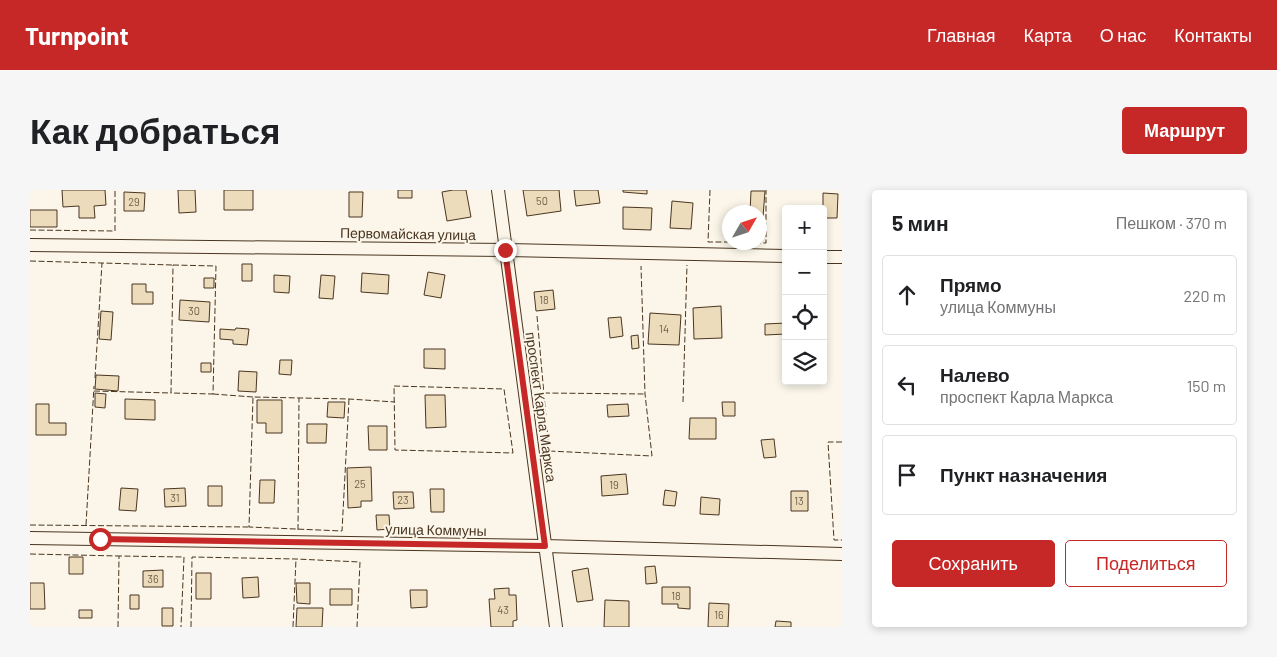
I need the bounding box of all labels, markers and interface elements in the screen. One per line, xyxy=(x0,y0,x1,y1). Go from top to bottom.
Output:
text: Turnpoint xyxy=(25,21,129,50)
text: Главная xyxy=(927,24,996,46)
text: Карта xyxy=(1024,24,1072,46)
text: О нас xyxy=(1100,24,1146,46)
text: Контакты xyxy=(1174,24,1252,46)
button: Маршрут xyxy=(1122,107,1247,154)
text: Как добраться xyxy=(30,109,280,151)
house number: 50 xyxy=(536,194,548,207)
house number: 29 xyxy=(128,195,140,208)
north arrow xyxy=(722,205,767,250)
map controls xyxy=(782,205,827,385)
button: + xyxy=(782,205,827,250)
text: 5 мин xyxy=(892,210,949,235)
text: Пешком · 370 m xyxy=(1116,213,1227,232)
street label: Первомайская улица xyxy=(340,224,476,243)
route end xyxy=(494,239,517,262)
button: − xyxy=(782,250,827,295)
text: Прямо xyxy=(940,273,1002,296)
icon: ahead xyxy=(893,281,921,309)
text: 220 m xyxy=(1183,286,1226,305)
house number: 18 xyxy=(539,293,549,306)
button: locate xyxy=(782,295,827,340)
text: улица Коммуны xyxy=(940,297,1056,316)
house number: 30 xyxy=(188,304,200,317)
house number: 14 xyxy=(659,322,669,335)
street label: проспект Карла Маркса xyxy=(523,331,560,483)
button: layers xyxy=(782,340,827,385)
text: Налево xyxy=(940,363,1010,386)
icon: left xyxy=(893,371,921,399)
text: 150 m xyxy=(1187,376,1226,395)
text: проспект Карла Маркса xyxy=(940,387,1113,406)
icon: arrive xyxy=(893,461,921,489)
text: Пункт назначения xyxy=(940,463,1107,486)
house number: 25 xyxy=(354,477,366,490)
house number: 19 xyxy=(609,478,619,491)
house number: 31 xyxy=(170,491,180,504)
house number: 23 xyxy=(397,493,409,506)
house number: 13 xyxy=(794,494,804,507)
street label: улица Коммуны xyxy=(385,520,487,539)
route start xyxy=(89,528,112,551)
button: Сохранить xyxy=(892,540,1055,587)
button: Поделиться xyxy=(1065,540,1227,587)
house number: 36 xyxy=(147,572,159,585)
house number: 18 xyxy=(671,589,681,602)
house number: 43 xyxy=(497,603,509,616)
house number: 16 xyxy=(714,608,724,621)

